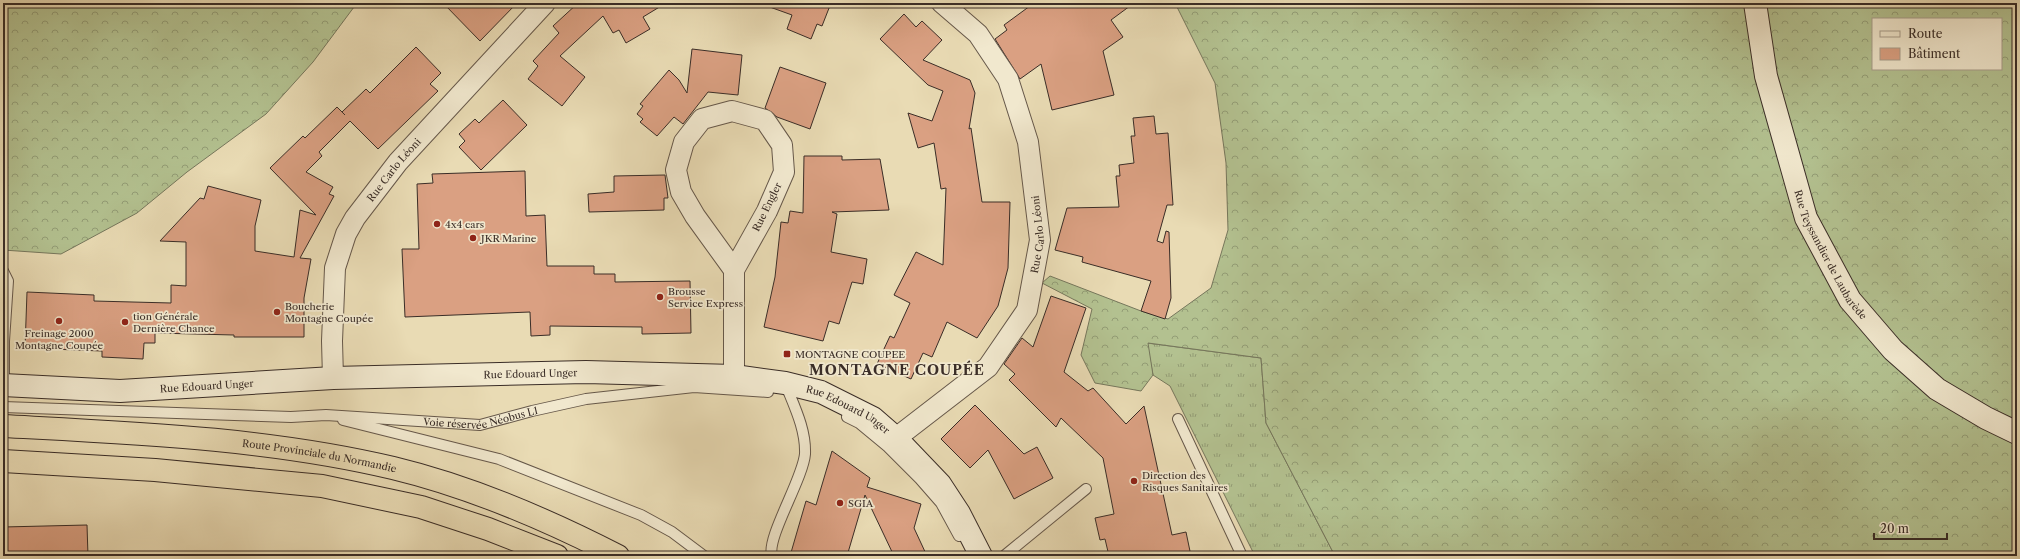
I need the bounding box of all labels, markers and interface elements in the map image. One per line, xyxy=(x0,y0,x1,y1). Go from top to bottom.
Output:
legend xyxy=(1872,18,2002,70)
text: Route xyxy=(1908,26,1943,41)
text: Bâtiment xyxy=(1908,46,1961,61)
street label: Rue Carlo Léoni xyxy=(364,135,423,204)
street label: Rue Engler xyxy=(750,180,785,234)
street label: Rue Teyssandier de Laubarède xyxy=(1792,188,1870,322)
street label: Rue Carlo Léoni xyxy=(1027,195,1047,274)
place label: 4x4 cars xyxy=(445,218,484,231)
marker: 4x4 cars xyxy=(432,219,442,229)
place label: JKR Marine xyxy=(479,232,537,245)
marker: JKR Marine xyxy=(468,233,478,243)
place label: Brousse Service Express xyxy=(668,285,743,310)
marker: Brousse Service Express xyxy=(655,292,665,302)
place label: Boucherie Montagne Coupée xyxy=(285,300,374,325)
marker: Boucherie Montagne Coupée xyxy=(272,307,282,317)
place label: tion Générale Dernière Chance xyxy=(133,310,215,335)
marker: Freinage 2000 Montagne Coupée xyxy=(54,316,64,326)
marker: tion Générale Dernière Chance xyxy=(120,317,130,327)
place label: Freinage 2000 Montagne Coupée xyxy=(15,327,104,352)
place label: MONTAGNE COUPEE xyxy=(795,348,905,361)
marker: MONTAGNE COUPEE xyxy=(782,349,792,359)
district label: MONTAGNE COUPÉE xyxy=(809,360,985,379)
street label: Rue Edouard Unger xyxy=(483,366,578,381)
street label: Rue Edouard Unger xyxy=(159,376,255,395)
street label: Rue Edouard Unger xyxy=(805,382,893,437)
street label: Voie réservée Néobus L1 xyxy=(422,403,540,432)
street label: Route Provinciale du Normandie xyxy=(241,436,398,475)
place label: Direction des Risques Sanitaires xyxy=(1142,469,1228,494)
marker: Direction des Risques Sanitaires xyxy=(1129,476,1139,486)
place label: SGIA xyxy=(848,497,874,510)
marker: SGIA xyxy=(835,498,845,508)
scale bar xyxy=(1874,515,1947,541)
text: 20 m xyxy=(1880,521,1909,536)

